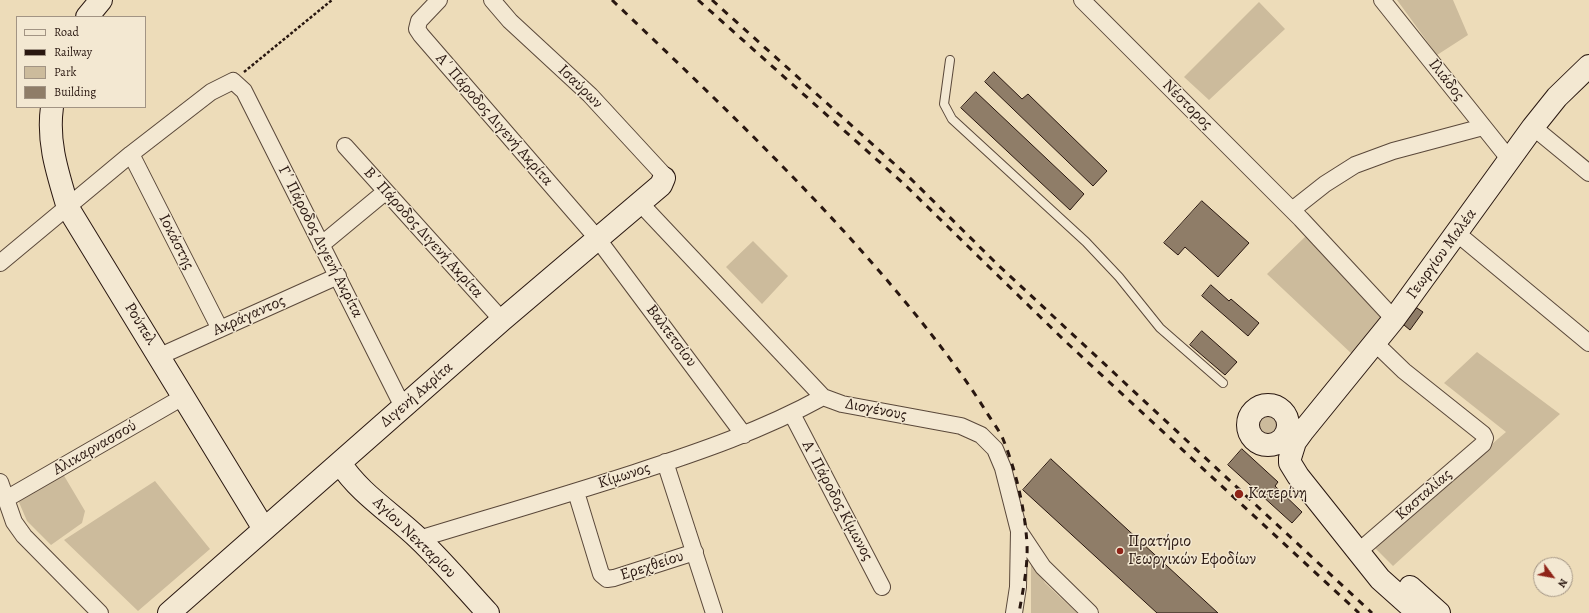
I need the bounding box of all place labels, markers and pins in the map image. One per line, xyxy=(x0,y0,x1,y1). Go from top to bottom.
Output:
place label: Κατερίνη xyxy=(1248,484,1307,504)
marker: Κατερίνη xyxy=(1233,488,1245,500)
place label: Πρατήριο Γεωργικών Εφοδίων xyxy=(1128,532,1256,570)
marker: Πρατήριο Γεωργικών Εφοδίων xyxy=(1115,546,1125,556)

